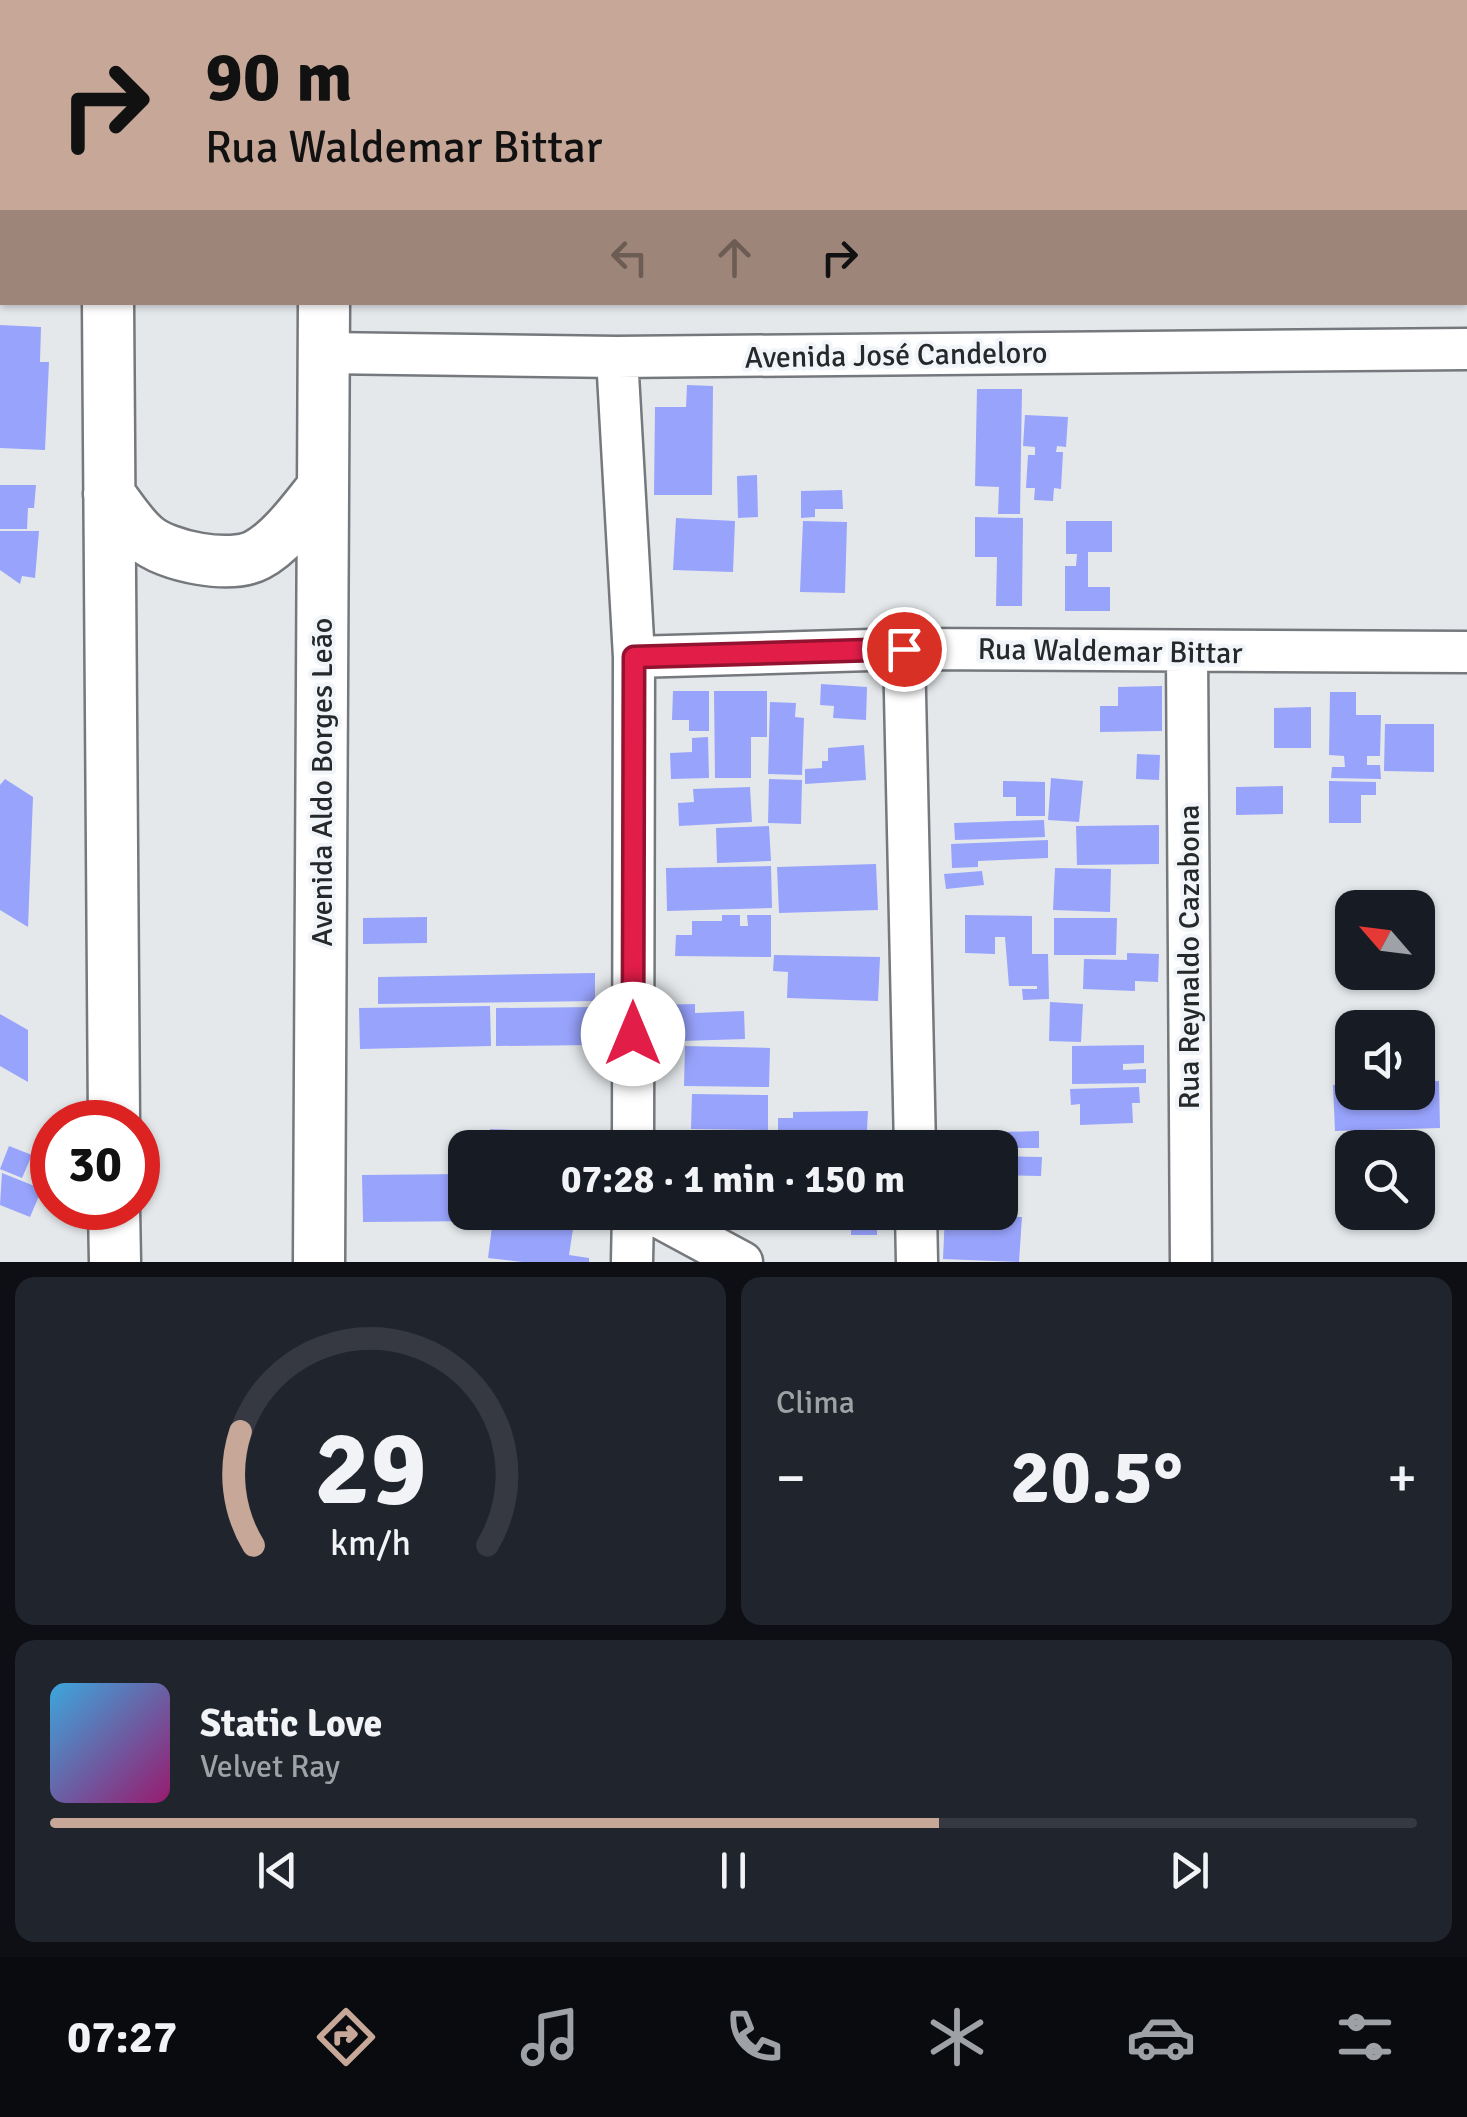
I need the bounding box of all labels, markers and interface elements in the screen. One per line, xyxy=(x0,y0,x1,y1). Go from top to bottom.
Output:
text: 90 m xyxy=(205,34,353,120)
icon: right xyxy=(40,40,170,170)
text: Rua Waldemar Bittar xyxy=(205,120,602,175)
icon: left xyxy=(602,230,657,285)
icon: ahead xyxy=(707,230,762,285)
icon: right xyxy=(812,230,867,285)
street label: Avenida José Candeloro xyxy=(744,334,1048,377)
pin xyxy=(862,607,947,692)
street label: Avenida Aldo Borges Leão xyxy=(304,618,341,946)
icon: arrive xyxy=(877,622,932,677)
street label: Rua Waldemar Bittar xyxy=(977,631,1243,672)
street label: Rua Reynaldo Cazabona xyxy=(1171,805,1208,1109)
north arrow xyxy=(1335,890,1435,990)
map controls xyxy=(1335,890,1435,1230)
position arrow xyxy=(581,982,685,1086)
button: sound xyxy=(1335,1010,1435,1110)
speed limit sign: 30 xyxy=(30,1100,160,1230)
button: search xyxy=(1335,1130,1435,1230)
text: 07:28 · 1 min · 150 m xyxy=(561,1156,905,1203)
text: Clima xyxy=(776,1383,855,1422)
text: 29 xyxy=(314,1405,427,1533)
text: 20.5° xyxy=(1010,1431,1183,1524)
text: − xyxy=(776,1444,806,1512)
text: + xyxy=(1387,1444,1417,1512)
text: km/h xyxy=(330,1521,411,1565)
text: Static Love xyxy=(200,1700,382,1747)
text: Velvet Ray xyxy=(200,1747,340,1786)
icon: previous xyxy=(250,1843,305,1898)
icon: pause xyxy=(706,1843,761,1898)
icon: next xyxy=(1162,1843,1217,1898)
icon: directions xyxy=(311,2002,381,2072)
icon: music xyxy=(515,2002,585,2072)
icon: phone xyxy=(719,2002,789,2072)
icon: climate xyxy=(922,2002,992,2072)
icon: car xyxy=(1126,2002,1196,2072)
icon: filters xyxy=(1330,2002,1400,2072)
text: 07:27 xyxy=(67,2010,177,2065)

